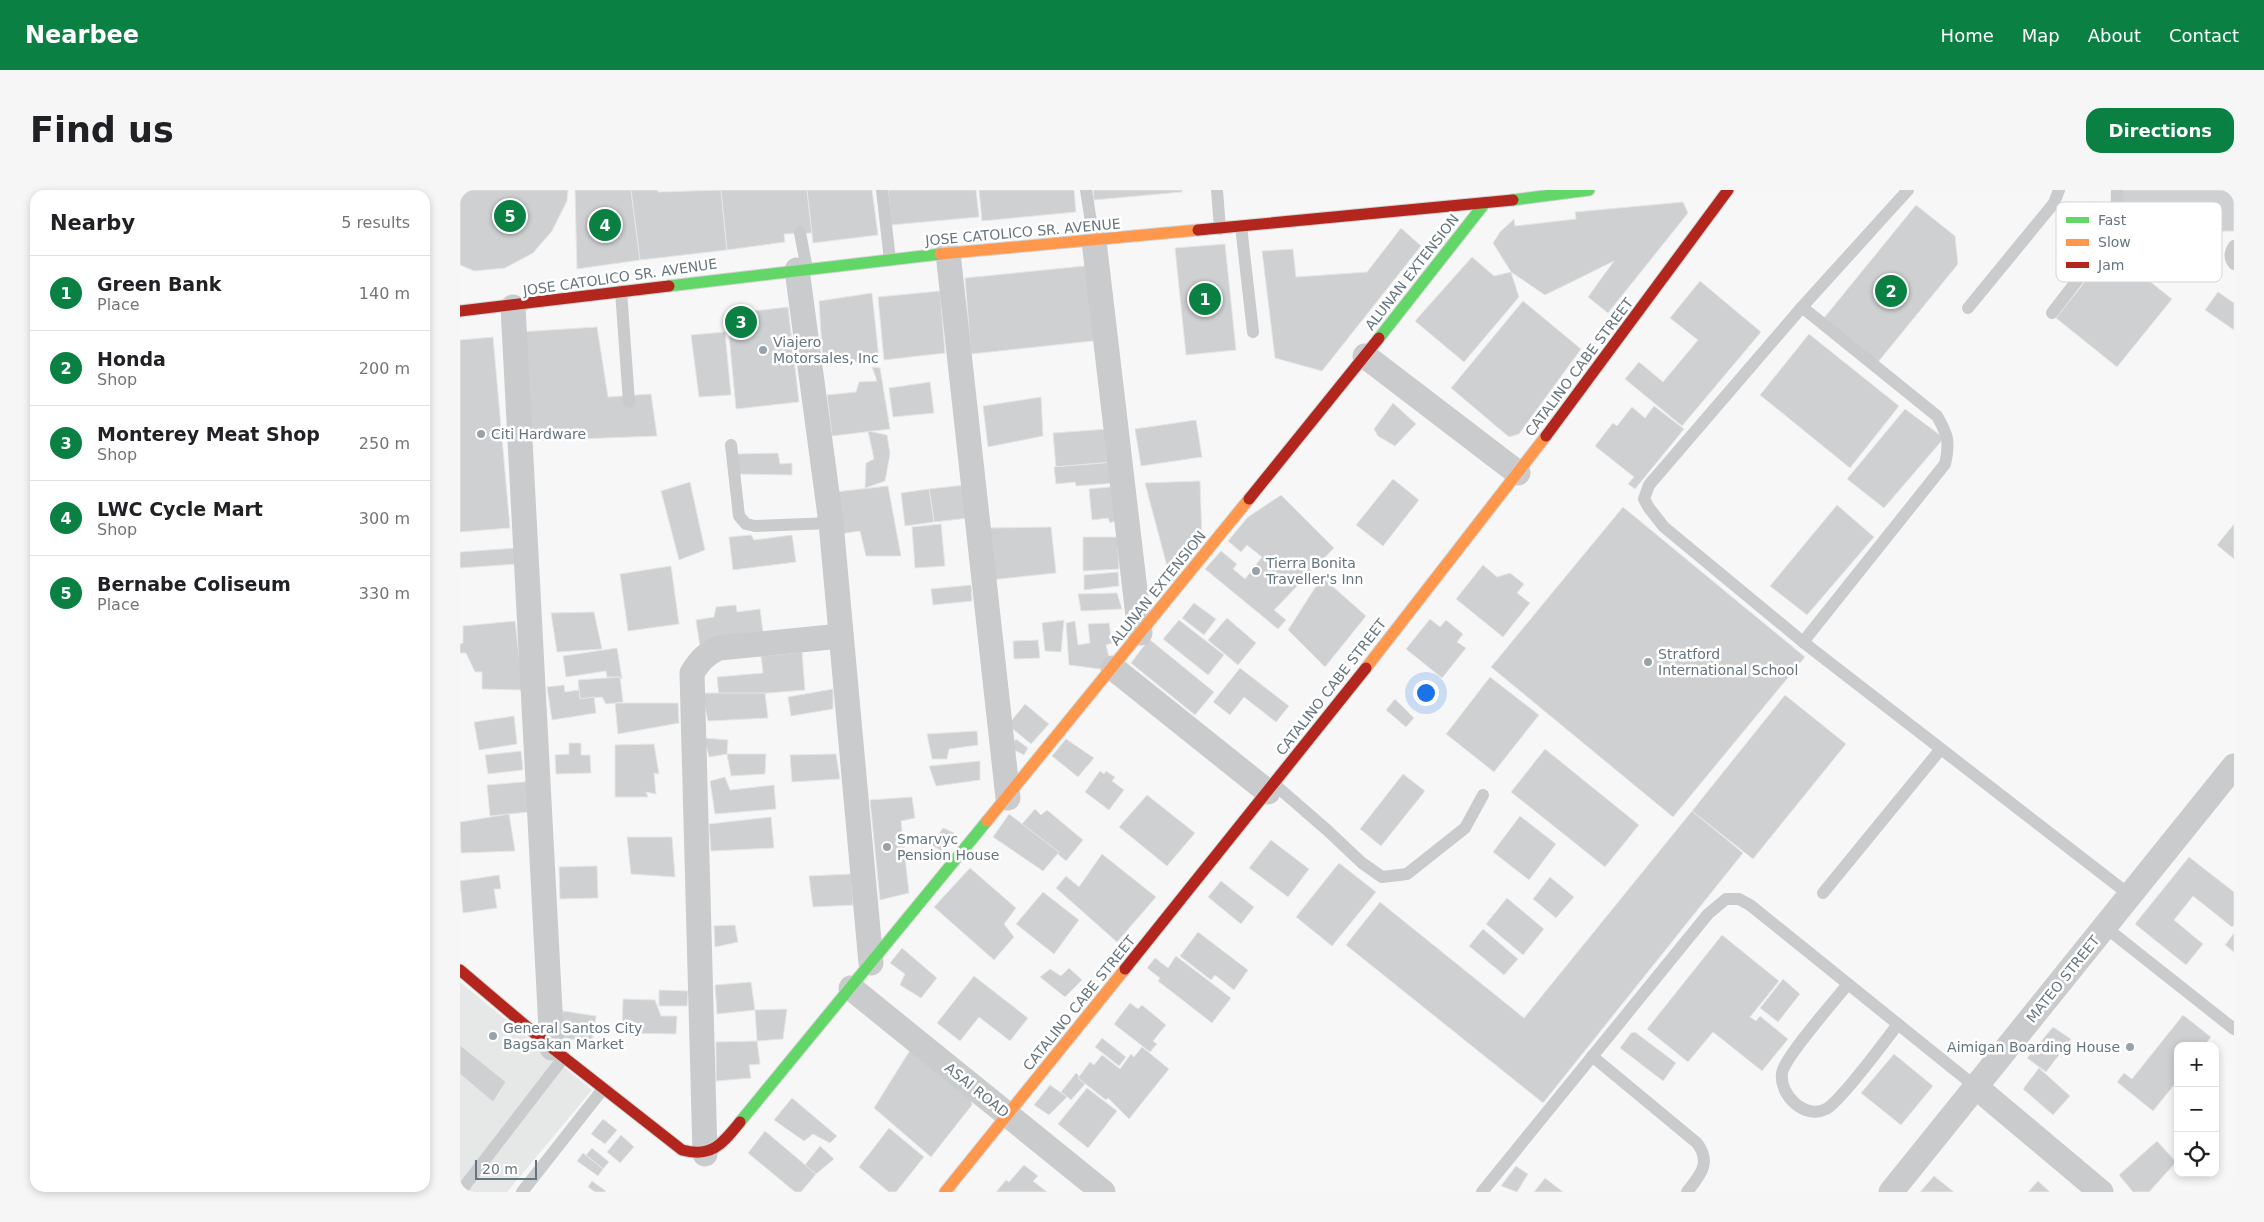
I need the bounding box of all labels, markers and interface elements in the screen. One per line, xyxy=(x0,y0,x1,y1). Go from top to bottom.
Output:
text: Nearbee xyxy=(25,21,139,49)
text: Home xyxy=(1941,25,1994,46)
text: Map xyxy=(2022,25,2060,46)
text: About xyxy=(2088,25,2141,46)
text: Contact xyxy=(2169,25,2239,46)
button: Directions xyxy=(2086,108,2234,153)
text: Find us xyxy=(30,110,174,150)
pin: 5 xyxy=(494,197,526,235)
legend xyxy=(2056,202,2222,282)
pin: 4 xyxy=(589,206,621,244)
text: Nearby xyxy=(50,211,135,235)
street label: ALUNAN EXTENSION xyxy=(1362,211,1462,333)
text: Fast xyxy=(2098,212,2127,228)
text: 5 results xyxy=(341,213,410,232)
street label: JOSE CATOLICO SR. AVENUE xyxy=(924,215,1121,249)
text: Slow xyxy=(2098,234,2131,250)
street label: JOSE CATOLICO SR. AVENUE xyxy=(521,255,718,299)
text: Jam xyxy=(2097,257,2124,273)
pin: 2 xyxy=(1875,272,1907,310)
text: Green Bank xyxy=(97,273,221,295)
pin: 1 xyxy=(1189,280,1221,318)
text: 1 xyxy=(60,284,72,303)
text: 140 m xyxy=(359,284,410,303)
street label: CATALINO CABE STREET xyxy=(1522,294,1636,439)
text: Place xyxy=(97,295,140,314)
pin: 3 xyxy=(725,303,757,341)
place label: Viajero Motorsales, Inc xyxy=(773,334,879,366)
marker: Viajero Motorsales, Inc xyxy=(757,344,769,356)
text: Honda xyxy=(97,348,166,370)
text: 2 xyxy=(60,359,72,378)
text: 200 m xyxy=(359,359,410,378)
text: Shop xyxy=(97,370,137,389)
text: Monterey Meat Shop xyxy=(97,423,320,445)
place label: Citi Hardware xyxy=(491,426,586,442)
marker: Citi Hardware xyxy=(475,428,487,440)
text: 3 xyxy=(60,434,72,453)
text: 250 m xyxy=(359,434,410,453)
text: Shop xyxy=(97,445,137,464)
text: LWC Cycle Mart xyxy=(97,498,263,520)
text: 4 xyxy=(60,509,72,528)
text: 300 m xyxy=(359,509,410,528)
text: Shop xyxy=(97,520,137,539)
street label: ALUNAN EXTENSION xyxy=(1107,528,1209,648)
place label: Tierra Bonita Traveller's Inn xyxy=(1265,555,1363,587)
marker: Tierra Bonita Traveller's Inn xyxy=(1250,565,1262,577)
text: Bernabe Coliseum xyxy=(97,573,291,595)
text: 5 xyxy=(60,584,72,603)
text: 330 m xyxy=(359,584,410,603)
text: Place xyxy=(97,595,140,614)
street label: CATALINO CABE STREET xyxy=(1273,615,1390,758)
place label: Stratford International School xyxy=(1658,646,1798,678)
marker: Stratford International School xyxy=(1642,656,1654,668)
your location xyxy=(1413,680,1439,706)
place label: Smarvyc Pension House xyxy=(897,831,999,863)
marker: Smarvyc Pension House xyxy=(881,841,893,853)
street label: CATALINO CABE STREET xyxy=(1020,932,1139,1074)
street label: MATEO STREET xyxy=(2023,932,2103,1026)
place label: General Santos City Bagsakan Market xyxy=(503,1020,642,1052)
marker: General Santos City Bagsakan Market xyxy=(487,1030,499,1042)
place label: Aimigan Boarding House xyxy=(1947,1039,2120,1055)
marker: Aimigan Boarding House xyxy=(2124,1041,2136,1053)
map controls xyxy=(2174,1042,2219,1177)
button: + xyxy=(2174,1042,2219,1087)
street label: ASAI ROAD xyxy=(942,1059,1012,1121)
button: − xyxy=(2174,1087,2219,1132)
button: locate xyxy=(2174,1132,2219,1177)
scale bar xyxy=(475,1157,538,1180)
text: 20 m xyxy=(482,1161,518,1177)

